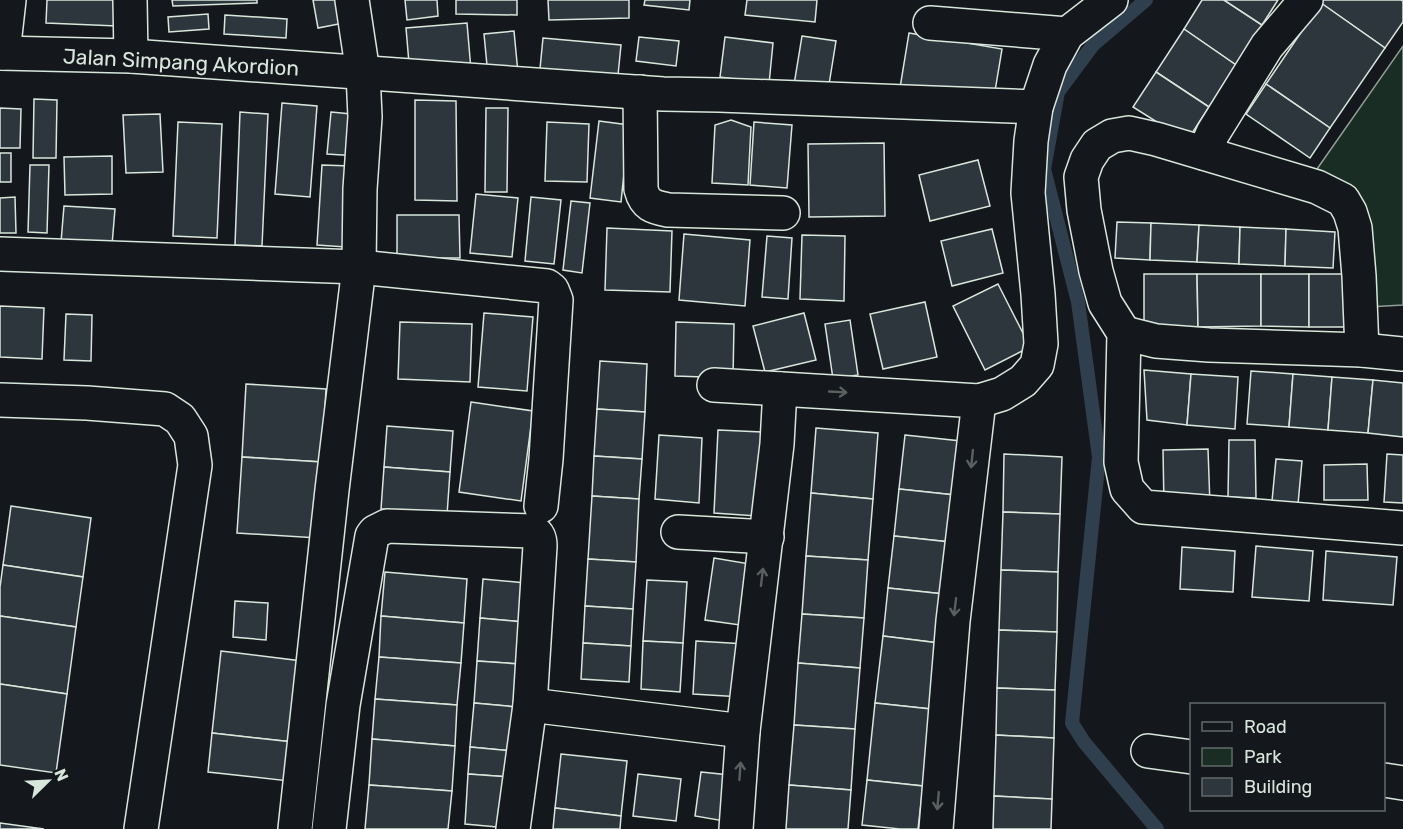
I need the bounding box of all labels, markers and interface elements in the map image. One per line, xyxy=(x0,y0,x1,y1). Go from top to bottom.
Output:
street label: Jalan Simpang Akordion xyxy=(62,43,300,81)
one-way arrow xyxy=(828,386,848,397)
one-way arrow xyxy=(967,448,978,468)
one-way arrow xyxy=(757,567,768,587)
one-way arrow xyxy=(949,596,960,616)
legend xyxy=(1190,703,1385,811)
text: Road xyxy=(1244,716,1287,738)
text: Park xyxy=(1244,746,1282,768)
north arrow xyxy=(18,751,78,811)
one-way arrow xyxy=(735,761,746,781)
text: N xyxy=(50,766,72,784)
text: Building xyxy=(1244,776,1312,798)
one-way arrow xyxy=(932,790,943,810)

